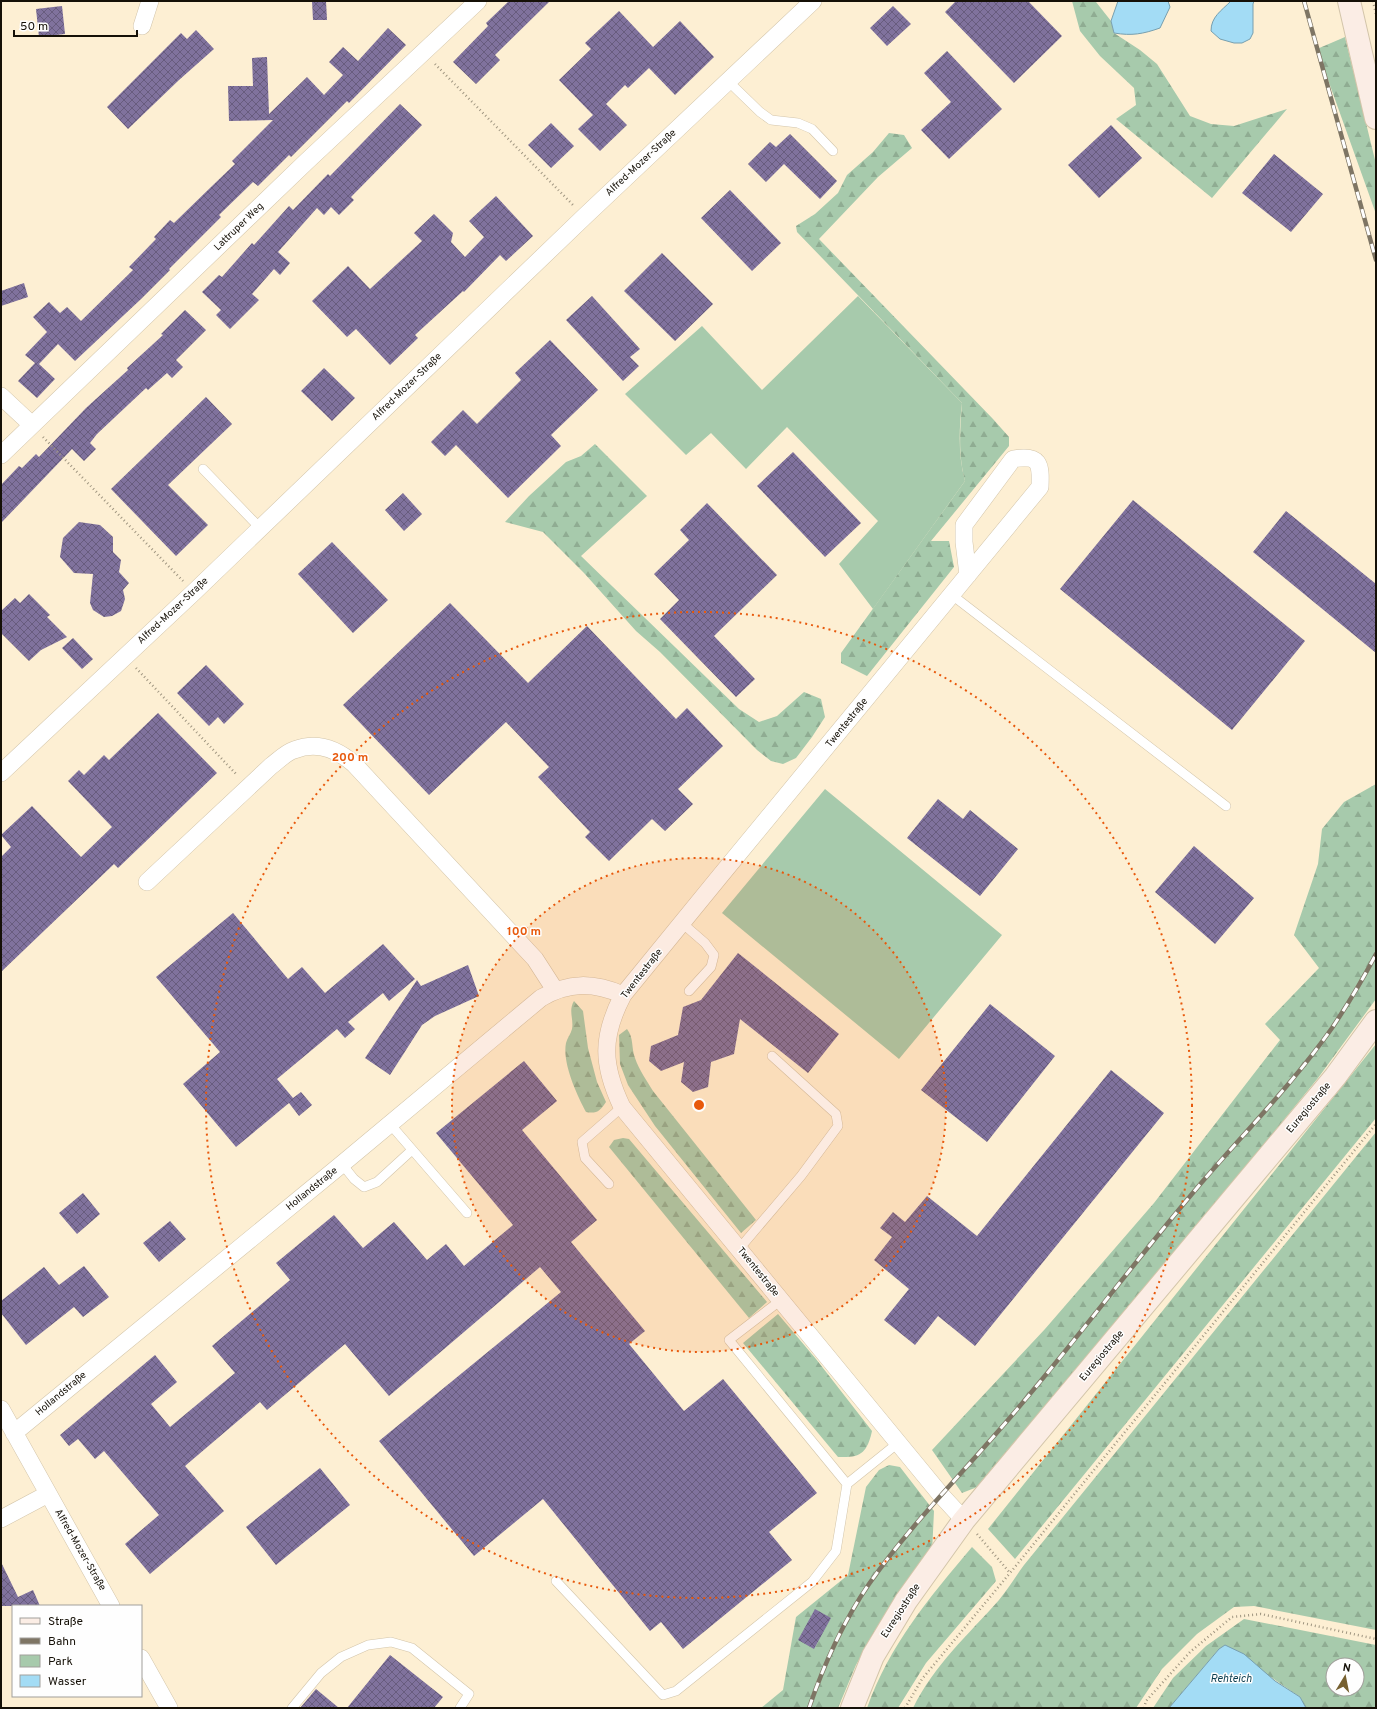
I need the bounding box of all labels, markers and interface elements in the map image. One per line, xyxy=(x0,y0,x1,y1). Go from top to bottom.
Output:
scale bar xyxy=(14,12,137,38)
text: 50 m xyxy=(20,19,48,35)
street label: Alfred-Mozer-Straße xyxy=(603,127,679,199)
street label: Lattruper Weg xyxy=(211,200,267,254)
street label: Alfred-Mozer-Straße xyxy=(369,350,445,424)
street label: Alfred-Mozer-Straße xyxy=(135,575,211,647)
street label: Twentestraße xyxy=(823,696,871,750)
text: 200 m xyxy=(332,750,368,766)
text: 100 m xyxy=(507,924,541,940)
street label: Twentestraße xyxy=(618,946,666,1002)
street label: Euregiostraße xyxy=(1284,1080,1334,1136)
centre of rings xyxy=(692,1098,706,1112)
street label: Hollandstraße xyxy=(284,1164,340,1214)
street label: Twentestraße xyxy=(734,1245,782,1299)
street label: Euregiostraße xyxy=(1077,1328,1127,1384)
street label: Hollandstraße xyxy=(33,1369,89,1419)
street label: Alfred-Mozer-Straße xyxy=(51,1507,109,1593)
street label: Euregiostraße xyxy=(879,1581,923,1641)
legend xyxy=(12,1605,142,1697)
text: Straße xyxy=(48,1614,83,1630)
text: Bahn xyxy=(48,1634,76,1650)
text: Park xyxy=(48,1654,73,1670)
north arrow xyxy=(1325,1657,1365,1697)
text: N xyxy=(1341,1661,1352,1676)
water label: Rehteich xyxy=(1210,1672,1252,1686)
text: Wasser xyxy=(48,1674,87,1690)

